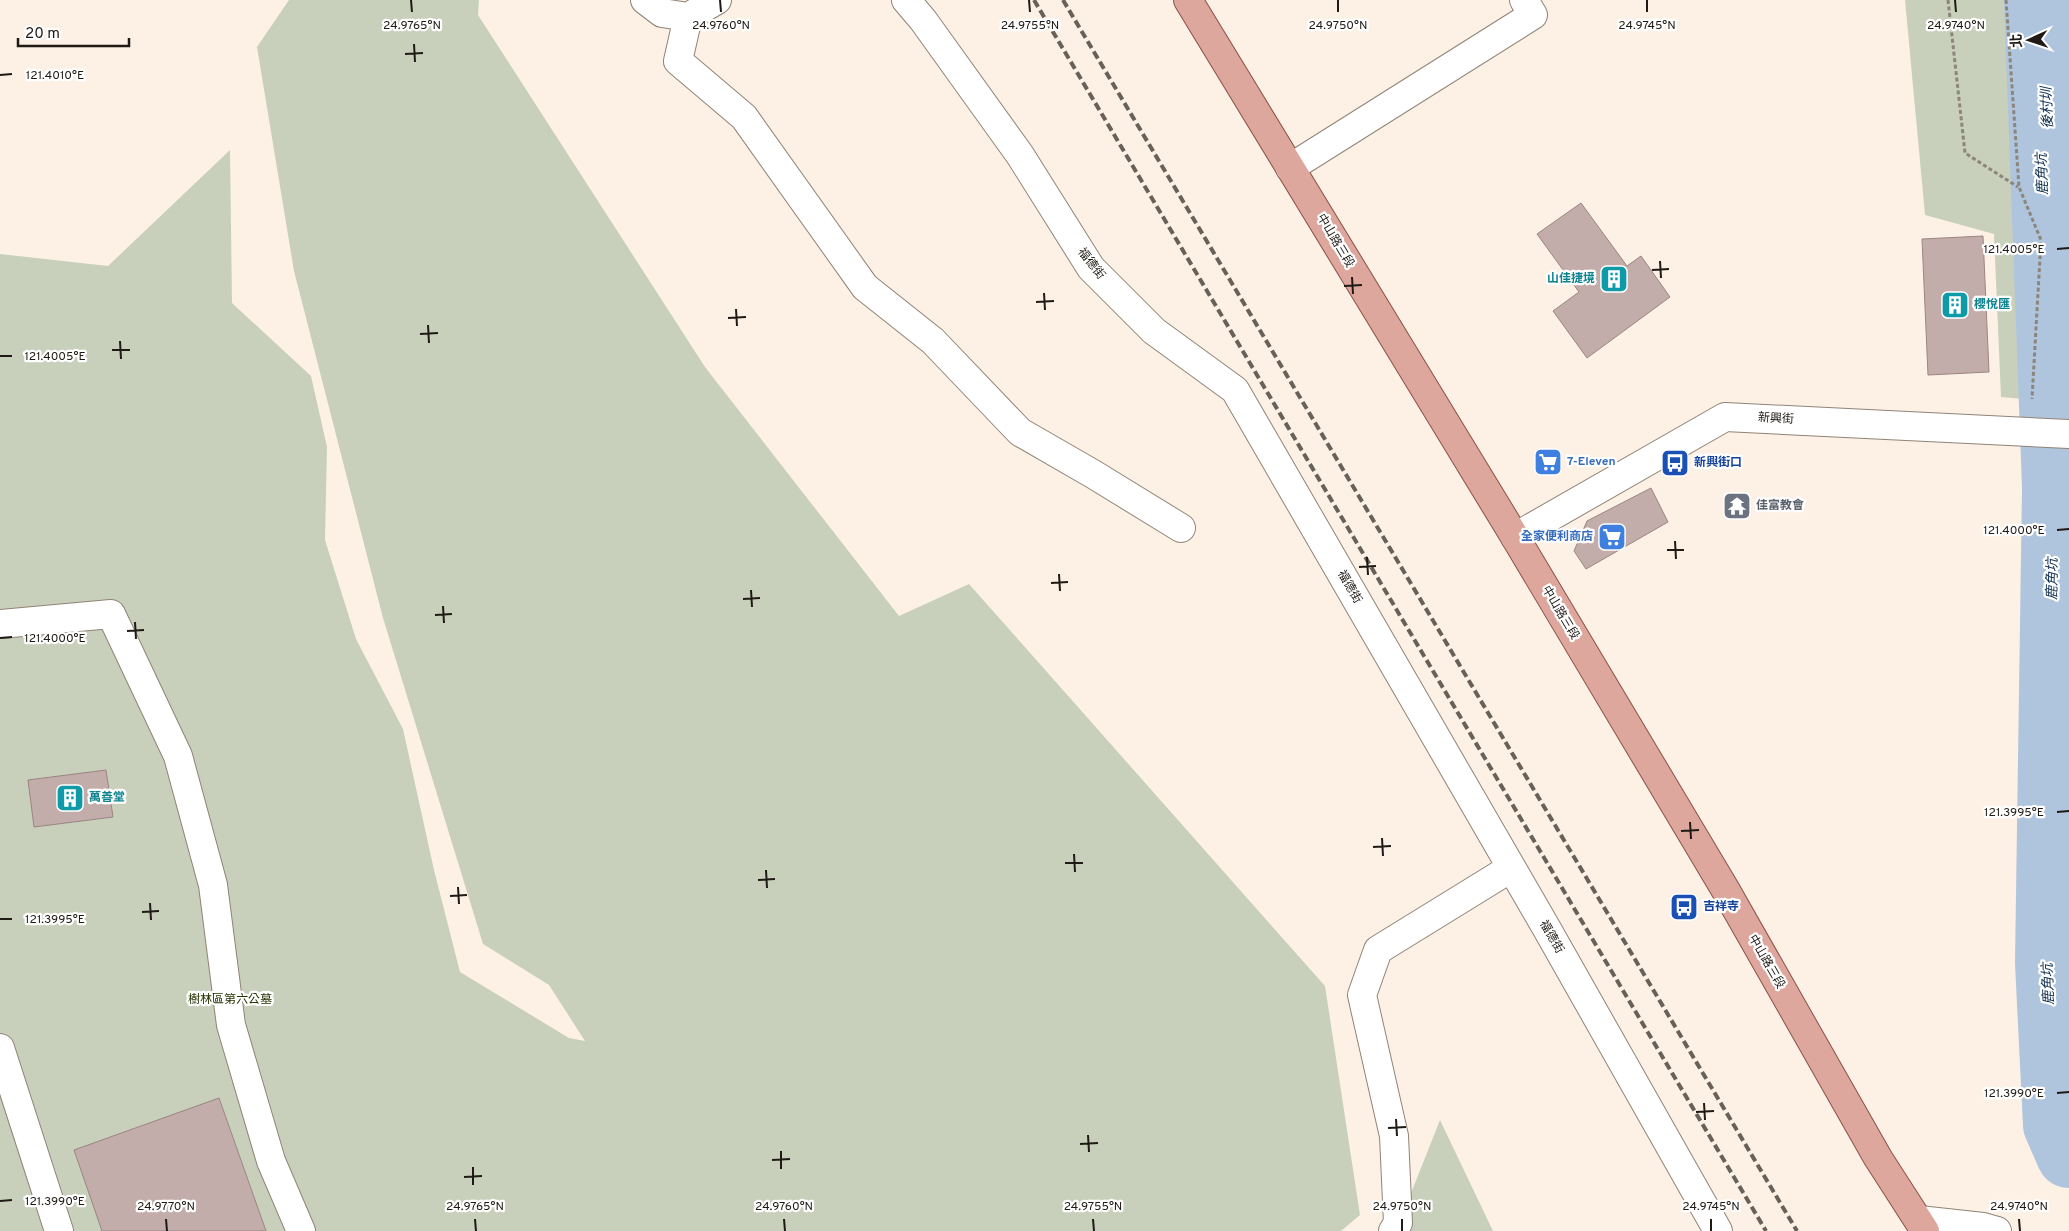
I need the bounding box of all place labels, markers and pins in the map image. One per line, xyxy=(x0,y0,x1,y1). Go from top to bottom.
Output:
building icon: 山佳捷境 xyxy=(1599,264,1629,294)
place label: 山佳捷境 xyxy=(1547,271,1595,287)
building icon: 櫻悅匯 xyxy=(1940,290,1970,320)
place label: 櫻悅匯 xyxy=(1974,297,2010,313)
supermarket icon: 7-Eleven xyxy=(1533,447,1563,477)
bus stop icon: 新興街口 xyxy=(1660,448,1690,478)
place label: 7-Eleven xyxy=(1567,454,1616,470)
place label: 新興街口 xyxy=(1694,455,1742,471)
temple icon: 佳富教會 xyxy=(1722,491,1752,521)
place label: 佳富教會 xyxy=(1756,498,1804,514)
supermarket icon: 全家便利商店 xyxy=(1597,522,1627,552)
place label: 全家便利商店 xyxy=(1521,529,1593,545)
building icon: 萬善堂 xyxy=(55,783,85,813)
place label: 萬善堂 xyxy=(89,790,125,806)
bus stop icon: 吉祥寺 xyxy=(1669,892,1699,922)
place label: 吉祥寺 xyxy=(1703,899,1739,915)

